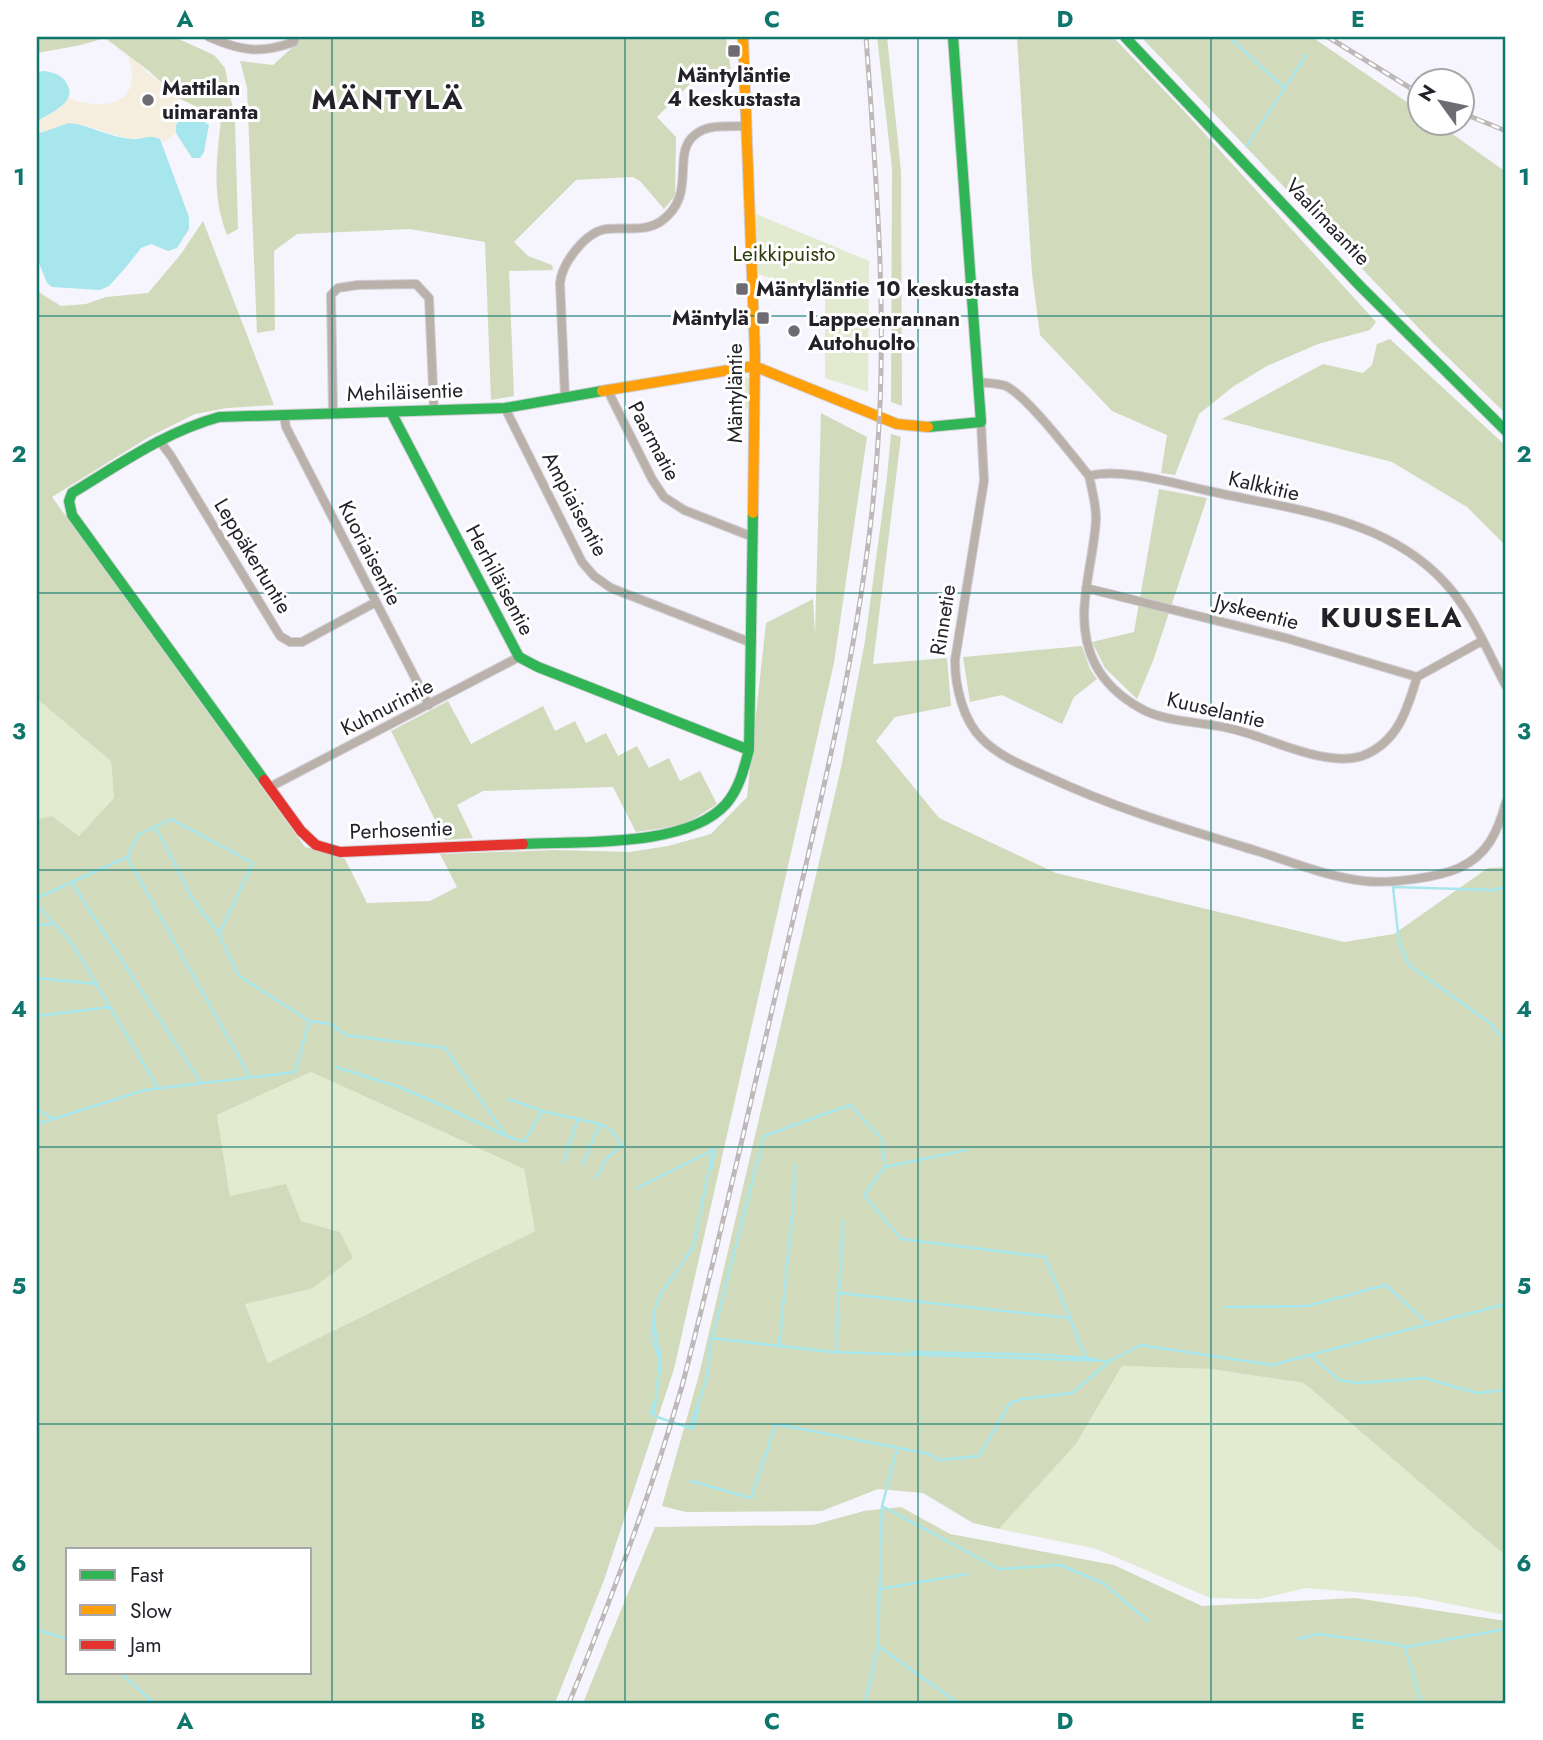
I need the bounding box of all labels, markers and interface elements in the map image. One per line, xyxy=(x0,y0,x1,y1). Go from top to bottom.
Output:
text: A xyxy=(176,2,194,36)
text: B xyxy=(470,2,486,36)
text: C xyxy=(764,2,780,36)
text: D xyxy=(1057,2,1074,36)
text: E xyxy=(1351,2,1365,36)
marker: Mäntyläntie 4 keskustasta xyxy=(726,43,742,59)
place label: Mäntyläntie 4 keskustasta xyxy=(667,60,801,114)
north arrow xyxy=(1406,66,1476,136)
place label: Mattilan uimaranta xyxy=(162,73,258,127)
district label: MÄNTYLÄ xyxy=(312,79,465,120)
text: N xyxy=(1412,79,1443,107)
marker: Mattilan uimaranta xyxy=(140,92,156,108)
text: 1 xyxy=(13,160,25,194)
text: 1 xyxy=(1518,160,1530,194)
street label: Vaalimaantie xyxy=(1279,172,1378,273)
park label: Leikkipuisto xyxy=(732,239,836,269)
place label: Mäntyläntie 10 keskustasta xyxy=(756,274,1019,304)
marker: Mäntyläntie 10 keskustasta xyxy=(734,281,750,297)
place label: Mäntylä xyxy=(672,303,749,333)
place label: Lappeenrannan Autohuolto xyxy=(807,304,960,358)
marker: Mäntylä xyxy=(755,310,771,326)
marker: Lappeenrannan Autohuolto xyxy=(786,323,802,339)
street label: Mäntyläntie xyxy=(720,343,750,443)
street label: Mehiläisentie xyxy=(346,375,464,409)
street label: Paarmatie xyxy=(621,396,688,486)
text: 2 xyxy=(11,437,27,471)
text: 2 xyxy=(1516,437,1532,471)
street label: Ampiaisentie xyxy=(535,446,615,562)
street label: Kalkkitie xyxy=(1226,463,1303,509)
street label: Leppäkertuntie xyxy=(207,493,299,619)
street label: Kuoriaisentie xyxy=(331,496,409,611)
street label: Herhiläisentie xyxy=(458,519,542,641)
street label: Rinnetie xyxy=(923,582,963,658)
street label: Jyskeentie xyxy=(1209,586,1302,638)
district label: KUUSELA xyxy=(1320,597,1464,638)
street label: Kuhnurintie xyxy=(335,671,439,743)
street label: Kuuselantie xyxy=(1164,684,1268,736)
text: 3 xyxy=(12,714,26,748)
text: 3 xyxy=(1517,714,1531,748)
street label: Perhosentie xyxy=(349,813,453,847)
text: 4 xyxy=(11,992,27,1026)
text: 4 xyxy=(1516,992,1532,1026)
text: 5 xyxy=(12,1269,26,1303)
text: 5 xyxy=(1517,1269,1531,1303)
text: 6 xyxy=(11,1546,27,1580)
text: 6 xyxy=(1516,1546,1532,1580)
legend xyxy=(66,1548,312,1674)
text: Fast xyxy=(130,1560,163,1590)
text: Slow xyxy=(130,1596,172,1626)
text: Jam xyxy=(127,1630,162,1660)
text: A xyxy=(176,1704,194,1738)
text: B xyxy=(470,1704,486,1738)
text: C xyxy=(764,1704,780,1738)
text: D xyxy=(1057,1704,1074,1738)
text: E xyxy=(1351,1704,1365,1738)

